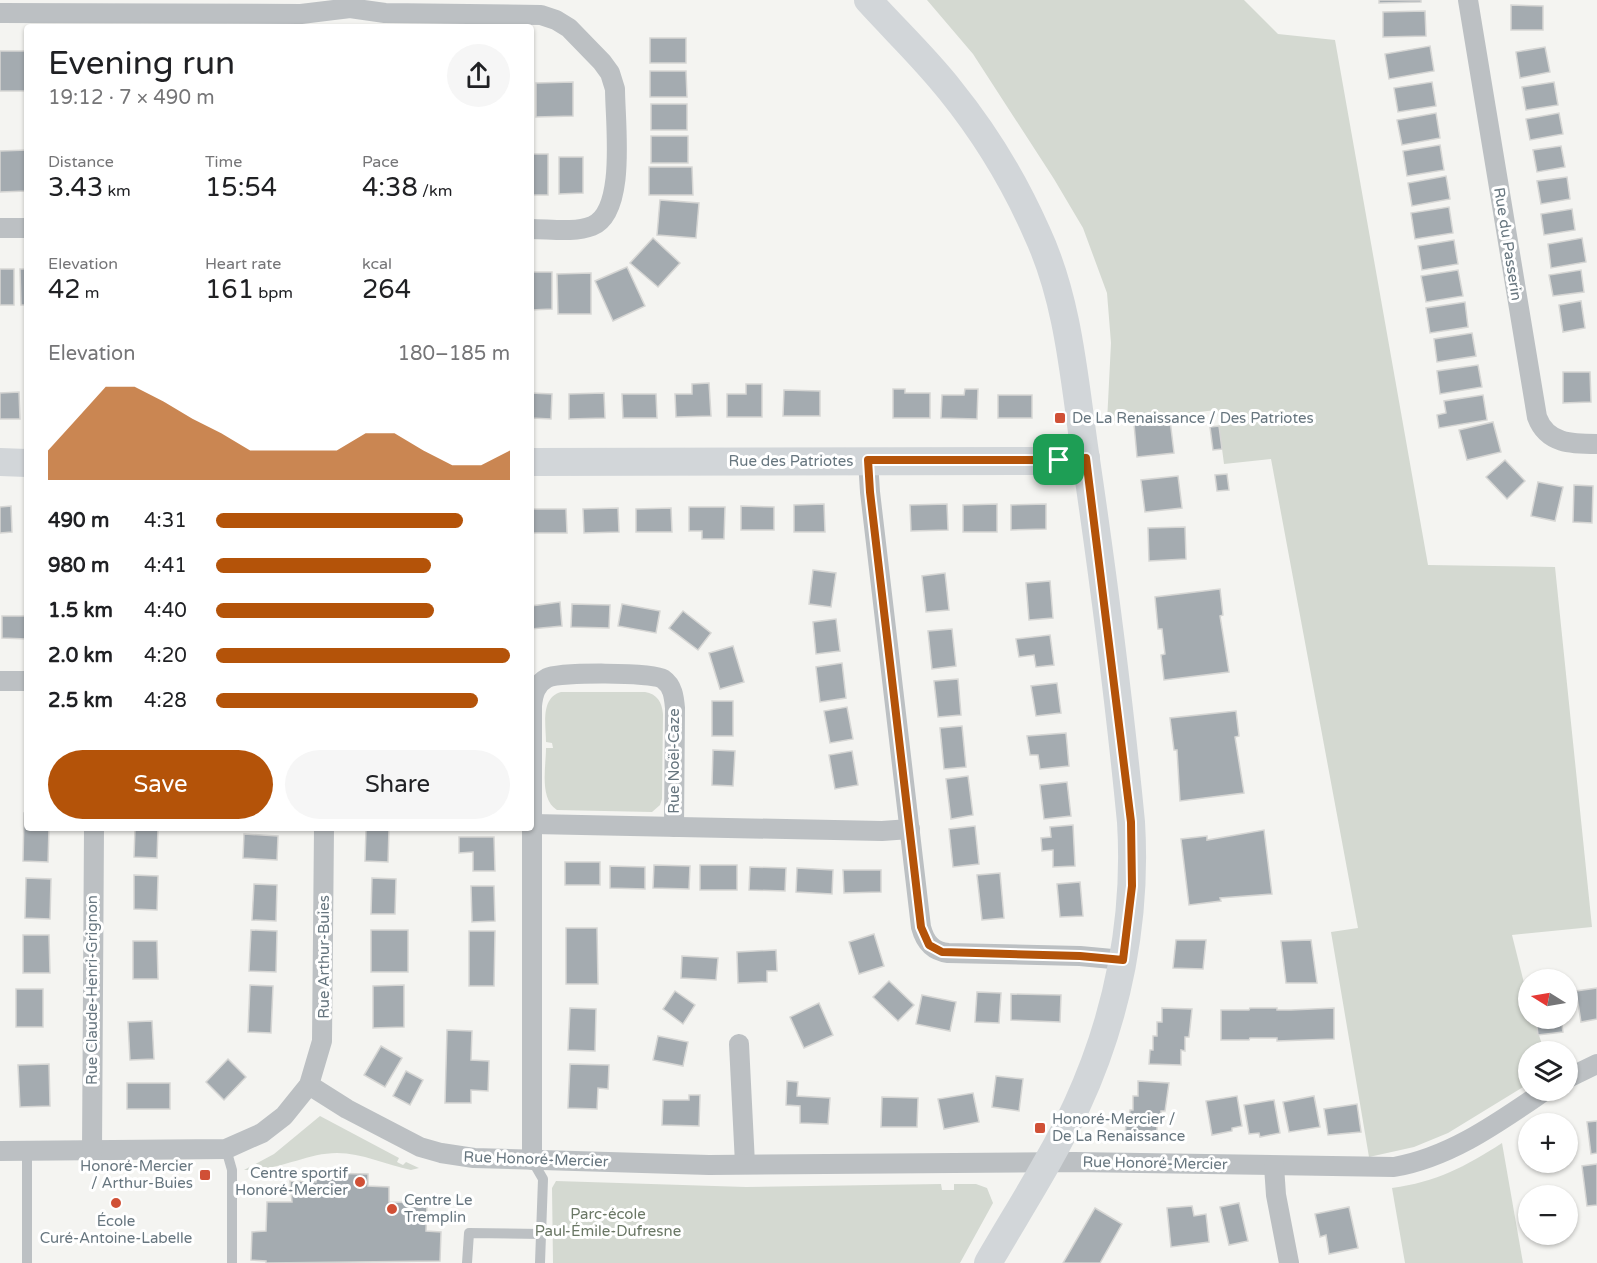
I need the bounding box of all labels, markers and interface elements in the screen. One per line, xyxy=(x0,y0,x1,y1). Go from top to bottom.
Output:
text: Evening run xyxy=(48,44,235,83)
button: share xyxy=(447,44,510,107)
text: 19:12 · 7 × 490 m xyxy=(48,86,215,110)
text: Distance xyxy=(48,152,114,172)
text: Time xyxy=(205,152,242,172)
text: Pace xyxy=(362,152,399,172)
text: 3.43 xyxy=(48,172,103,203)
text: 15:54 xyxy=(205,172,277,203)
text: 4:38 xyxy=(362,172,418,203)
text: km xyxy=(103,181,131,201)
text: /km xyxy=(418,181,452,201)
street label: Rue du Passerin xyxy=(1490,186,1526,302)
text: Elevation xyxy=(48,254,118,274)
text: Heart rate xyxy=(205,254,281,274)
text: kcal xyxy=(362,254,392,274)
text: 42 xyxy=(48,274,81,305)
text: 161 xyxy=(205,274,254,305)
text: 264 xyxy=(362,274,411,305)
text: m xyxy=(81,283,100,303)
text: bpm xyxy=(254,283,293,303)
text: Elevation xyxy=(48,342,135,366)
text: 180–185 m xyxy=(397,342,510,366)
place label: De La Renaissance / Des Patriotes xyxy=(1072,409,1314,427)
marker: De La Renaissance / Des Patriotes xyxy=(1053,411,1067,425)
pin xyxy=(1033,434,1084,485)
icon: arrive xyxy=(1042,443,1075,476)
street label: Rue des Patriotes xyxy=(729,452,853,470)
text: 490 m xyxy=(48,509,109,533)
text: 4:31 xyxy=(144,509,187,533)
text: 980 m xyxy=(48,554,109,578)
text: 4:41 xyxy=(144,554,187,578)
text: 1.5 km xyxy=(48,599,113,623)
text: 4:40 xyxy=(144,599,187,623)
text: 2.0 km xyxy=(48,644,113,668)
text: 4:20 xyxy=(144,644,187,668)
text: 2.5 km xyxy=(48,689,113,713)
text: 4:28 xyxy=(144,689,187,713)
street label: Rue Noël-Caze xyxy=(665,708,683,814)
button: Save xyxy=(48,750,273,819)
button: Share xyxy=(285,750,510,819)
street label: Rue Claude-Henri-Grignon xyxy=(83,895,101,1085)
street label: Rue Arthur-Buies xyxy=(315,895,333,1019)
north arrow xyxy=(1518,969,1578,1029)
map controls xyxy=(1518,969,1578,1245)
button: layers xyxy=(1518,1041,1578,1101)
place label: Honoré-Mercier / De La Renaissance xyxy=(1052,1110,1185,1145)
button: + xyxy=(1518,1113,1578,1173)
marker: Honoré-Mercier / De La Renaissance xyxy=(1033,1121,1047,1135)
street label: Rue Honoré-Mercier xyxy=(463,1147,609,1171)
street label: Rue Honoré-Mercier xyxy=(1082,1153,1228,1173)
place label: Honoré-Mercier / Arthur-Buies xyxy=(80,1157,193,1192)
place label: Centre sportif Honoré-Mercier xyxy=(235,1164,348,1199)
marker: Honoré-Mercier / Arthur-Buies xyxy=(198,1168,212,1182)
marker: Centre sportif Honoré-Mercier xyxy=(353,1175,367,1189)
button: − xyxy=(1518,1185,1578,1245)
place label: Centre Le Tremplin xyxy=(404,1191,472,1226)
marker: École Curé-Antoine-Labelle xyxy=(109,1196,123,1210)
marker: Centre Le Tremplin xyxy=(385,1202,399,1216)
park label: Parc-école Paul-Émile-Dufresne xyxy=(535,1205,681,1240)
place label: École Curé-Antoine-Labelle xyxy=(40,1212,192,1247)

